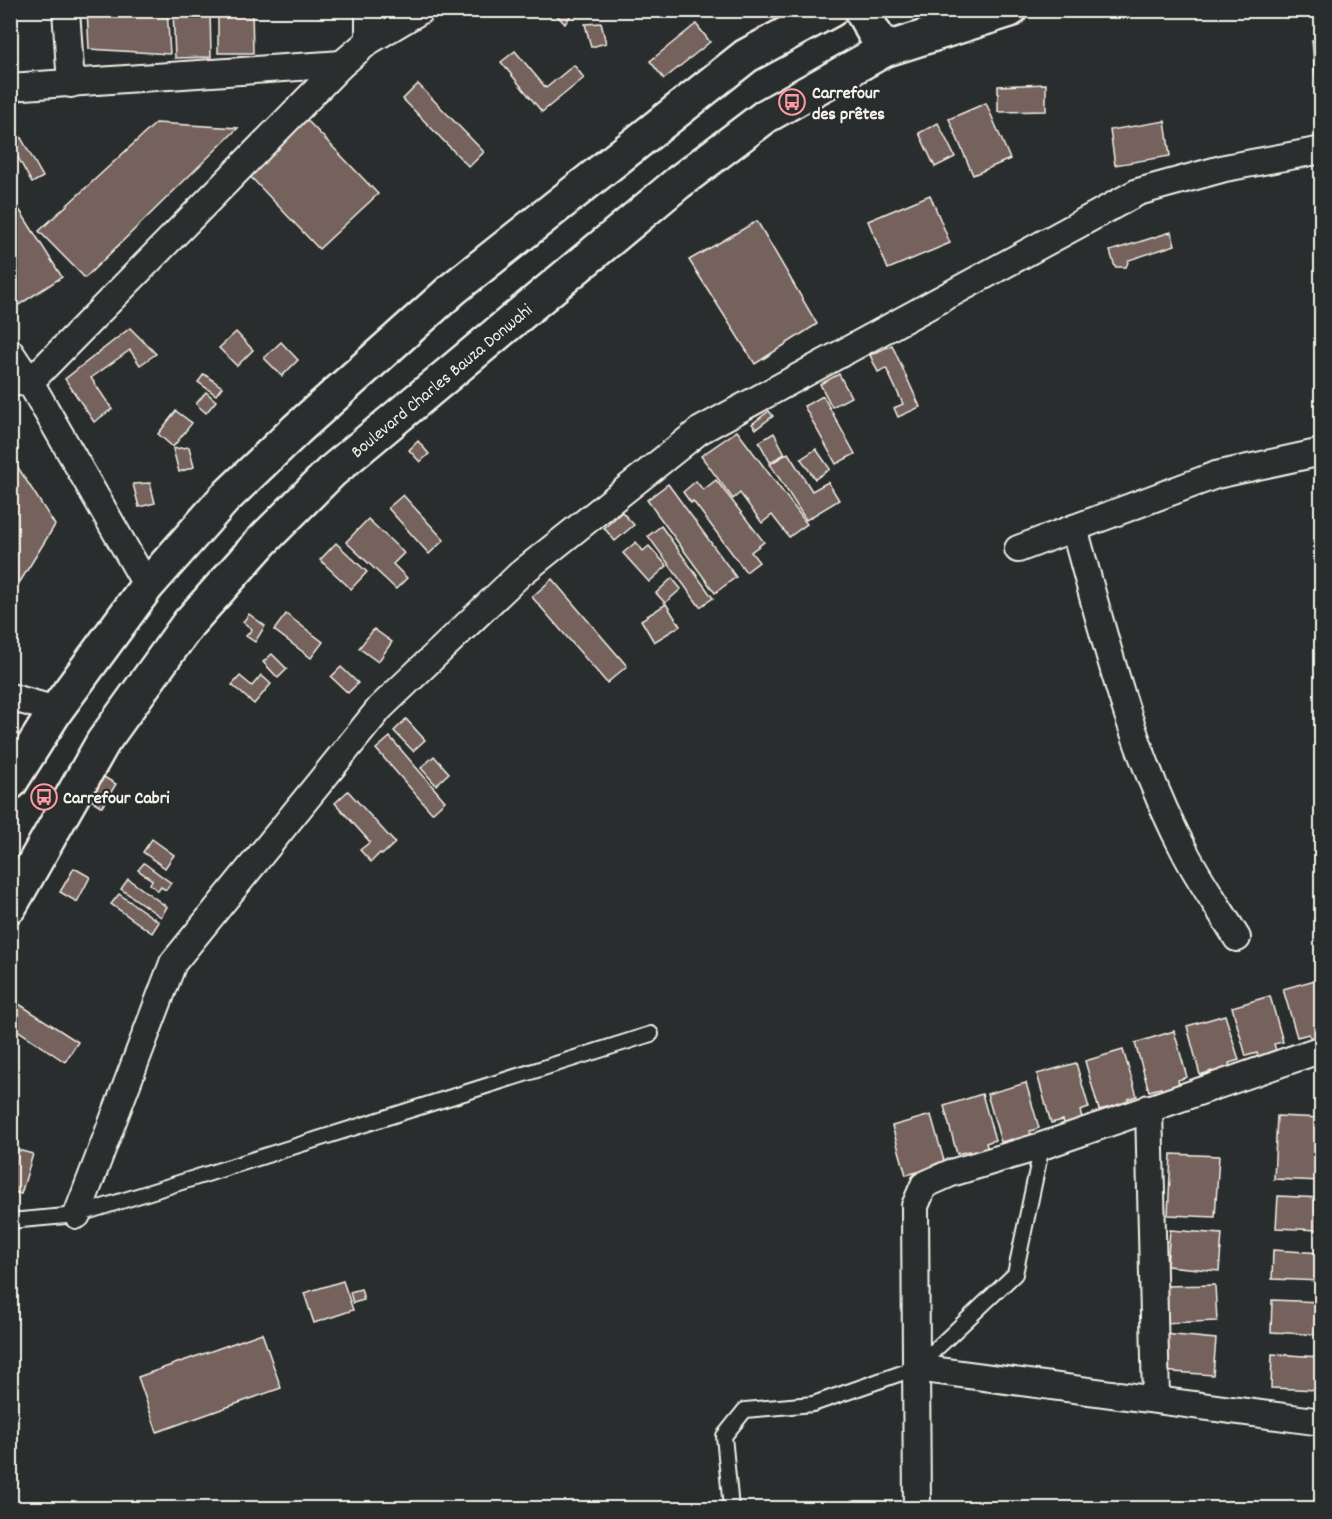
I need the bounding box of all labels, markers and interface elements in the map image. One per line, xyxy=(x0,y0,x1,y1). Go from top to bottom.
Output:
place label: Carrefour des prêtes xyxy=(812,82,885,128)
bus stop icon: Carrefour des prêtes xyxy=(777,87,807,117)
street label: Boulevard Charles Bauza Donwahi xyxy=(347,299,539,465)
bus stop icon: Carrefour Cabri xyxy=(29,782,59,812)
place label: Carrefour Cabri xyxy=(63,787,170,812)

